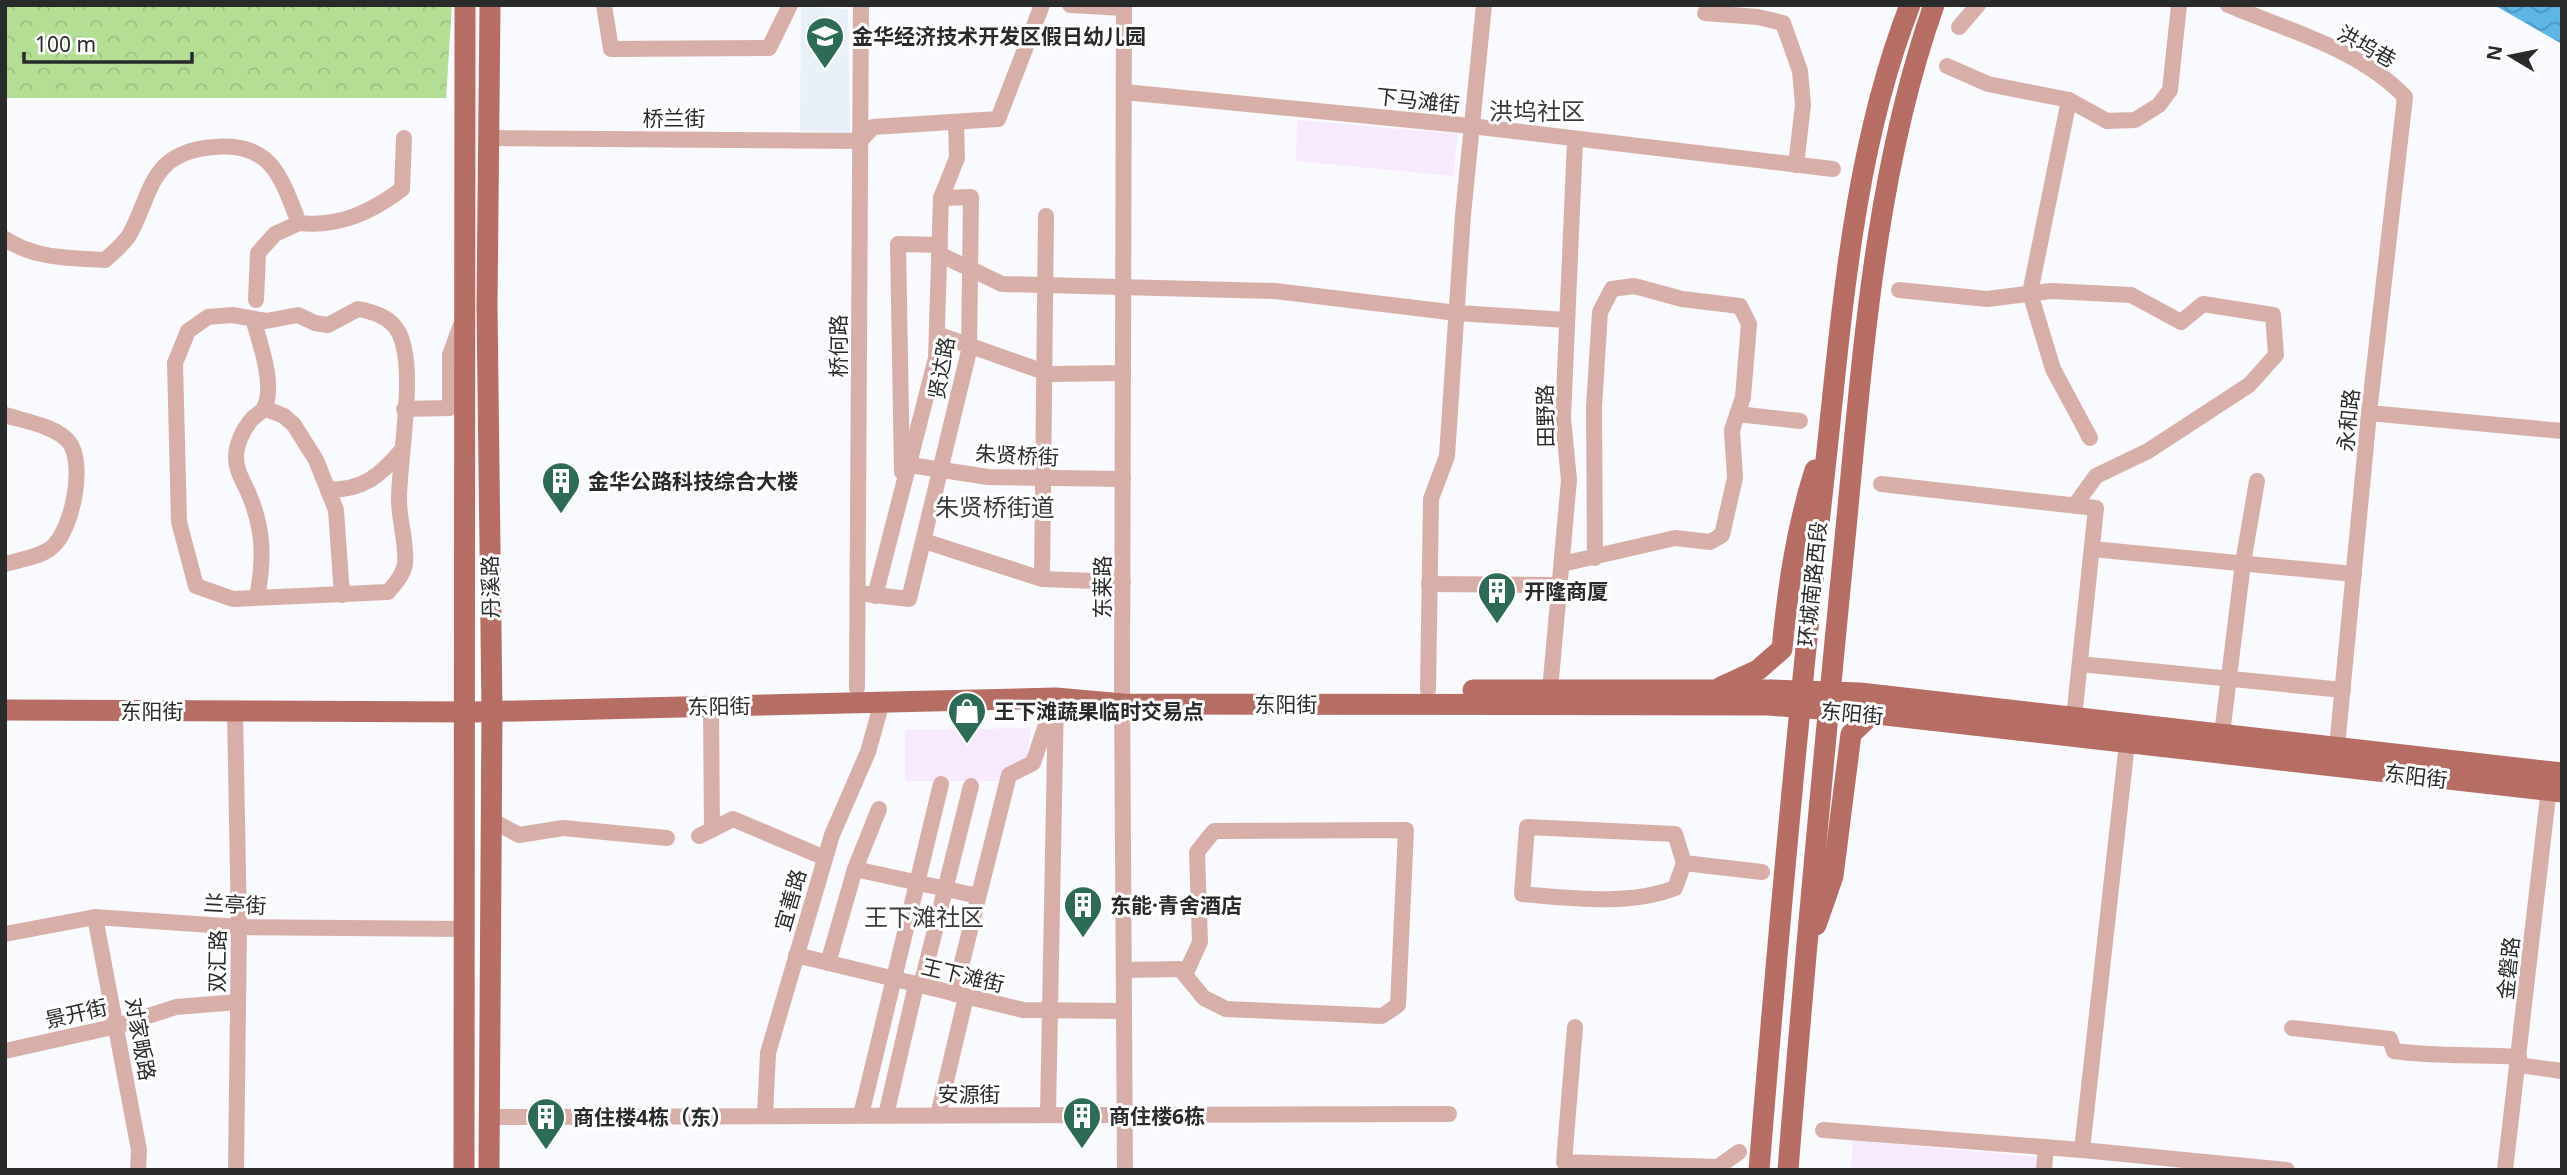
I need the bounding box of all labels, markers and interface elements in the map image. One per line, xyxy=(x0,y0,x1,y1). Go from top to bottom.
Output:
school or university icon: 金华经济技术开发区假日幼儿园 xyxy=(804,15,846,70)
street label: 洪坞巷 xyxy=(2333,18,2401,74)
scale bar xyxy=(24,21,192,65)
north arrow xyxy=(2476,21,2546,91)
place label: 金华经济技术开发区假日幼儿园 xyxy=(852,22,1146,50)
text: 100 m xyxy=(35,30,96,58)
text: N xyxy=(2480,43,2508,63)
street label: 下马滩街 xyxy=(1375,82,1461,118)
district label: 洪坞社区 xyxy=(1489,94,1585,127)
street label: 桥兰街 xyxy=(643,104,706,132)
street label: 桥何路 xyxy=(824,315,852,378)
street label: 贤达路 xyxy=(922,335,960,401)
street label: 田野路 xyxy=(1530,384,1560,448)
street label: 永和路 xyxy=(2331,387,2365,453)
street label: 朱贤桥街 xyxy=(974,439,1060,471)
building icon: 金华公路科技综合大楼 xyxy=(540,460,582,515)
place label: 金华公路科技综合大楼 xyxy=(588,467,798,495)
district label: 朱贤桥街道 xyxy=(935,490,1055,523)
street label: 环城南路西段 xyxy=(1791,520,1833,648)
street label: 丹溪路 xyxy=(475,555,505,619)
street label: 东莱路 xyxy=(1088,556,1116,619)
building icon: 开隆商厦 xyxy=(1476,570,1518,625)
place label: 开隆商厦 xyxy=(1524,577,1608,605)
shop icon: 王下滩蔬果临时交易点 xyxy=(946,690,988,745)
street label: 东阳街 xyxy=(1255,690,1318,718)
street label: 东阳街 xyxy=(687,691,751,721)
street label: 东阳街 xyxy=(1819,696,1885,730)
street label: 东阳街 xyxy=(121,697,184,725)
place label: 王下滩蔬果临时交易点 xyxy=(994,697,1204,725)
street label: 东阳街 xyxy=(2383,758,2449,794)
street label: 宜善路 xyxy=(768,866,812,934)
building icon: 东能·青舍酒店 xyxy=(1062,884,1104,939)
street label: 兰亭街 xyxy=(203,888,267,920)
place label: 东能·青舍酒店 xyxy=(1110,891,1242,919)
district label: 王下滩社区 xyxy=(864,900,984,933)
street label: 双汇路 xyxy=(202,929,232,993)
street label: 金磐路 xyxy=(2491,935,2525,1001)
street label: 王下滩街 xyxy=(919,952,1007,998)
street label: 景开街 xyxy=(42,992,110,1034)
street label: 对家畈路 xyxy=(120,995,162,1083)
street label: 安源街 xyxy=(938,1080,1001,1108)
building icon: 商住楼6栋 xyxy=(1061,1095,1103,1150)
building icon: 商住楼4栋（东） xyxy=(525,1096,567,1151)
place label: 商住楼6栋 xyxy=(1109,1102,1205,1130)
place label: 商住楼4栋（东） xyxy=(573,1103,732,1131)

